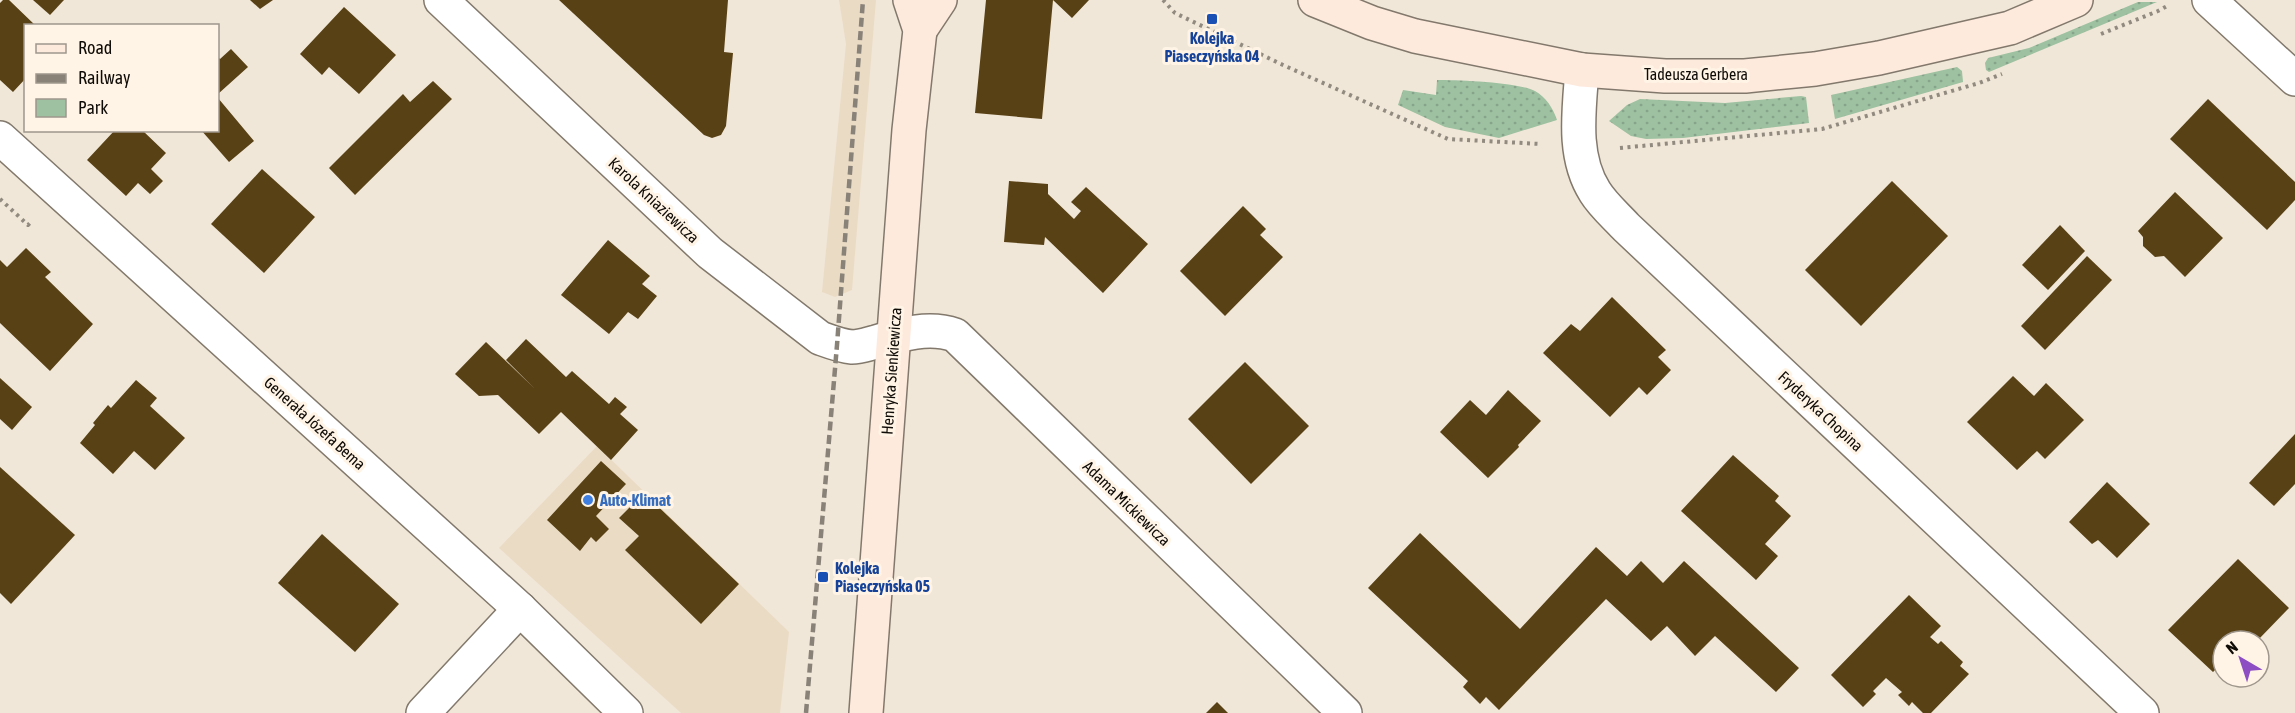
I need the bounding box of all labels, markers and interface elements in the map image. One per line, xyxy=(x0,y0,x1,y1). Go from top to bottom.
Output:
marker: Kolejka Piaseczyńska 04 xyxy=(1205,12,1219,26)
legend xyxy=(24,24,219,132)
place label: Kolejka Piaseczyńska 04 xyxy=(1164,29,1260,65)
text: Road xyxy=(78,37,112,58)
street label: Tadeusza Gerbera xyxy=(1644,65,1748,83)
text: Railway xyxy=(78,67,130,88)
text: Park xyxy=(78,97,108,118)
street label: Karola Kniaziewicza xyxy=(605,154,703,246)
street label: Henryka Sienkiewicza xyxy=(878,307,905,435)
street label: Fryderyka Chopina xyxy=(1774,367,1867,456)
street label: Generała Józefa Bema xyxy=(261,373,369,473)
street label: Adama Mickiewicza xyxy=(1080,457,1174,549)
place label: Auto-Klimat xyxy=(599,491,671,509)
marker: Auto-Klimat xyxy=(581,493,595,507)
place label: Kolejka Piaseczyńska 05 xyxy=(835,559,931,595)
marker: Kolejka Piaseczyńska 05 xyxy=(816,570,830,584)
north arrow xyxy=(2211,629,2271,689)
text: N xyxy=(2222,637,2241,657)

